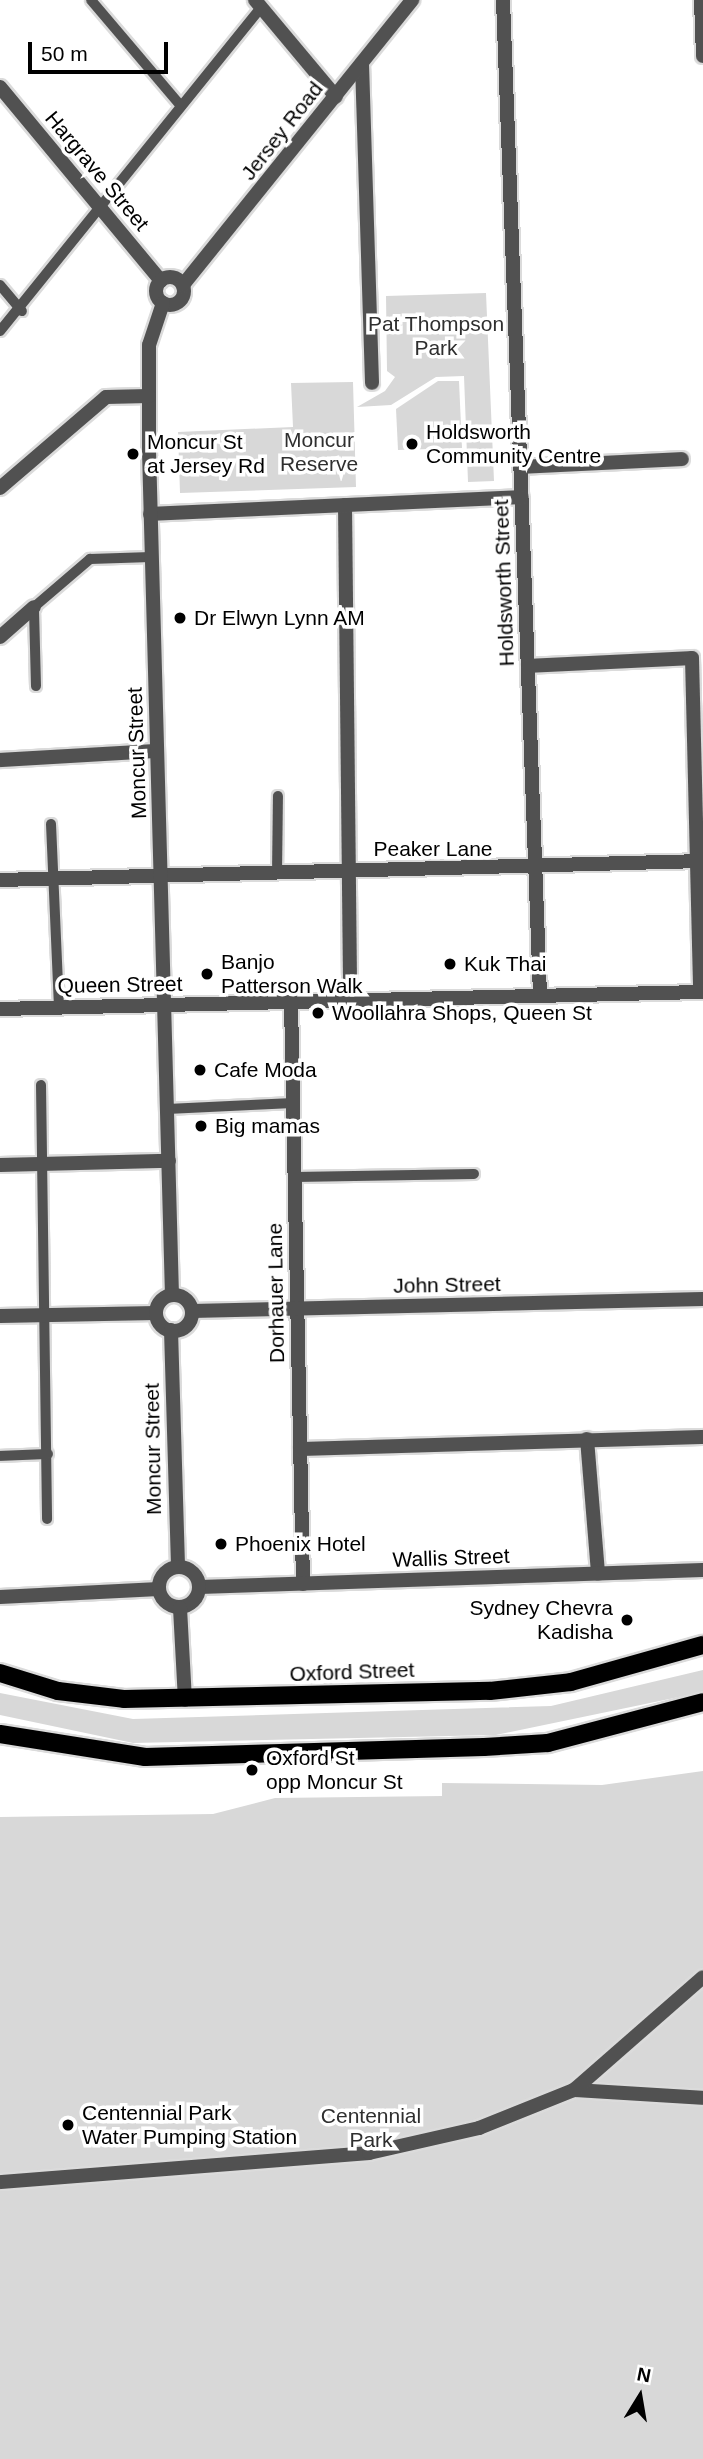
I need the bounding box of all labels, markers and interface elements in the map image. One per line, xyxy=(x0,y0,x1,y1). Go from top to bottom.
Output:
scale bar xyxy=(32,28,172,72)
text: 50 m xyxy=(41,42,88,65)
street label: Jersey Road xyxy=(236,77,328,185)
street label: Hargrave Street xyxy=(40,106,154,236)
park label: Pat Thompson Park xyxy=(368,311,504,361)
place label: Holdsworth Community Centre xyxy=(426,419,601,469)
park label: Moncur Reserve xyxy=(280,427,358,477)
place label: Moncur St at Jersey Rd xyxy=(147,429,265,479)
marker: Holdsworth Community Centre xyxy=(404,436,420,452)
marker: Moncur St at Jersey Rd xyxy=(125,446,141,462)
street label: Holdsworth Street xyxy=(488,499,520,667)
place label: Dr Elwyn Lynn AM xyxy=(194,605,366,631)
marker: Dr Elwyn Lynn AM xyxy=(172,610,188,626)
street label: Moncur Street xyxy=(122,687,152,819)
street label: Peaker Lane xyxy=(373,836,493,862)
place label: Banjo Patterson Walk xyxy=(221,949,363,999)
place label: Kuk Thai xyxy=(464,951,547,977)
marker: Kuk Thai xyxy=(442,956,458,972)
marker: Banjo Patterson Walk xyxy=(199,966,215,982)
street label: Queen Street xyxy=(57,971,183,999)
place label: Woollahra Shops, Queen St xyxy=(332,1000,592,1026)
marker: Woollahra Shops, Queen St xyxy=(310,1005,326,1021)
place label: Cafe Moda xyxy=(214,1057,317,1083)
marker: Cafe Moda xyxy=(192,1062,208,1078)
place label: Big mamas xyxy=(215,1113,320,1139)
marker: Big mamas xyxy=(193,1118,209,1134)
street label: Dorhauer Lane xyxy=(262,1223,290,1363)
street label: John Street xyxy=(393,1271,501,1299)
street label: Moncur Street xyxy=(139,1383,167,1515)
place label: Phoenix Hotel xyxy=(235,1531,366,1557)
marker: Phoenix Hotel xyxy=(213,1536,229,1552)
street label: Wallis Street xyxy=(392,1543,510,1573)
place label: Sydney Chevra Kadisha xyxy=(469,1595,613,1645)
marker: Sydney Chevra Kadisha xyxy=(619,1612,635,1628)
street label: Oxford Street xyxy=(289,1657,415,1687)
place label: Oxford St opp Moncur St xyxy=(266,1745,403,1795)
marker: Oxford St opp Moncur St xyxy=(244,1762,260,1778)
place label: Centennial Park Water Pumping Station xyxy=(82,2100,297,2150)
park label: Centennial Park xyxy=(321,2103,421,2153)
marker: Centennial Park Water Pumping Station xyxy=(60,2117,76,2133)
north arrow xyxy=(605,2361,675,2431)
text: N xyxy=(635,2363,653,2387)

